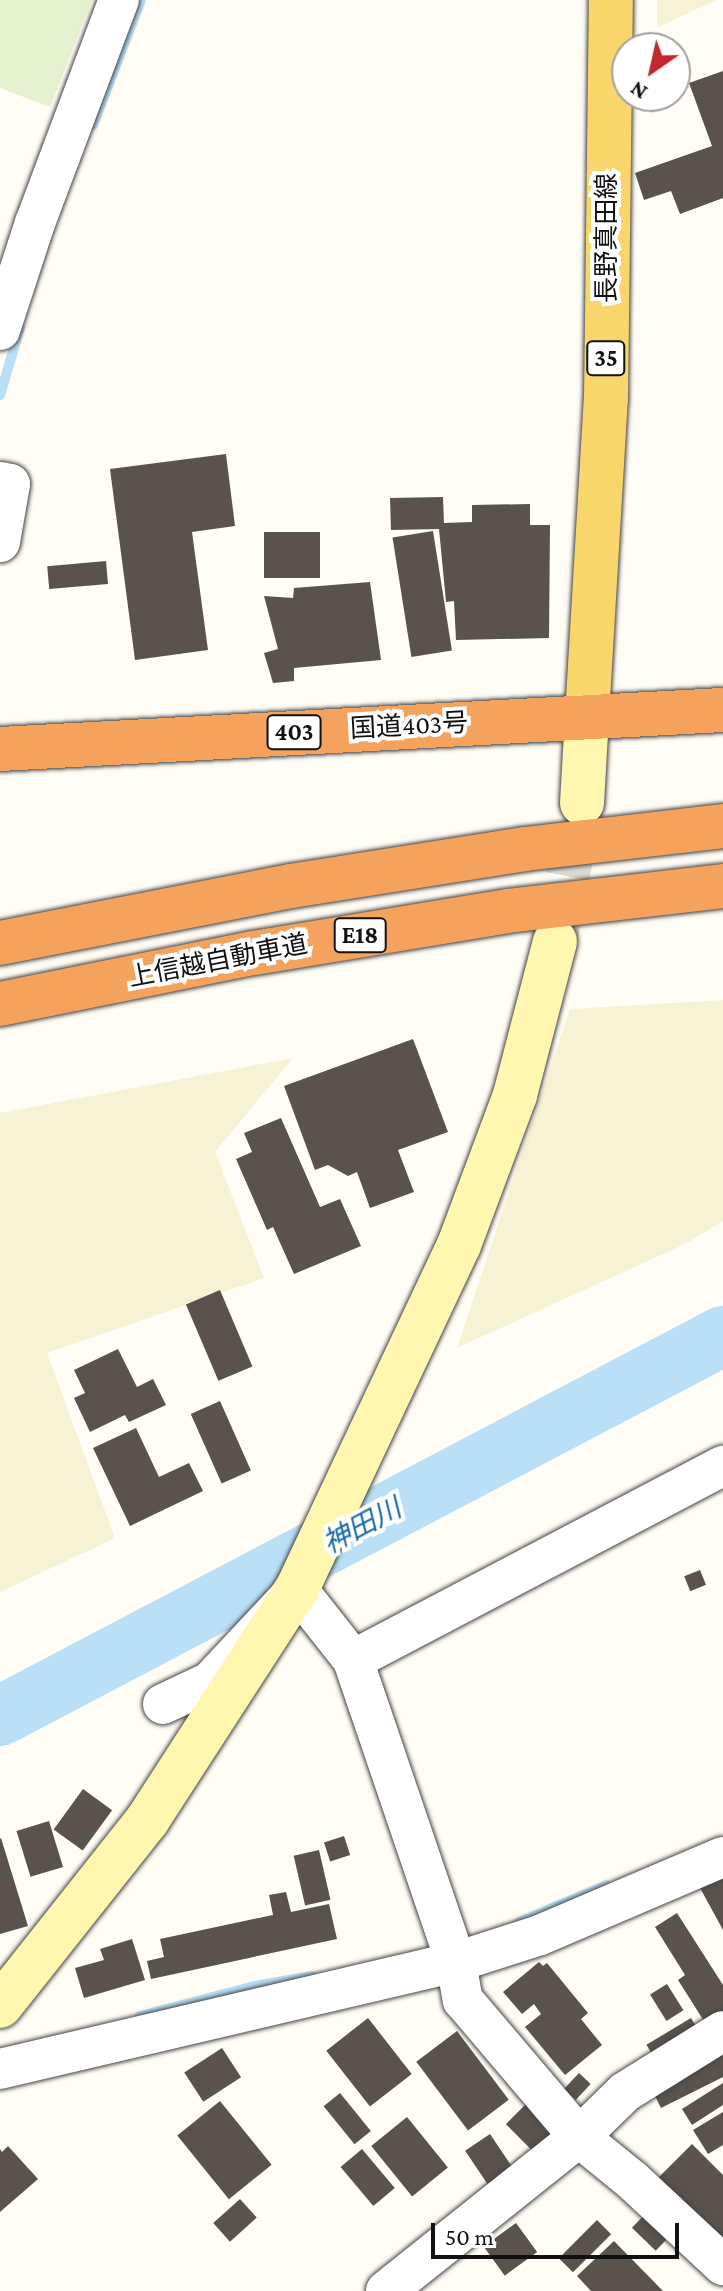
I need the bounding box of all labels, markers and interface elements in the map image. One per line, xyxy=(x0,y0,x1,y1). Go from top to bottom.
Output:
north arrow xyxy=(611,32,691,112)
text: N xyxy=(625,76,652,105)
street label: 長野真田線 xyxy=(591,173,623,303)
road number: 35 xyxy=(586,338,626,378)
street label: 国道403号 xyxy=(349,707,469,745)
road number: 403 xyxy=(266,712,322,752)
road number: E18 xyxy=(332,915,388,955)
street label: 上信越自動車道 xyxy=(126,928,310,994)
water label: 神田川 xyxy=(317,1491,407,1561)
scale bar xyxy=(435,2207,683,2257)
text: 50 m xyxy=(445,2223,494,2250)

